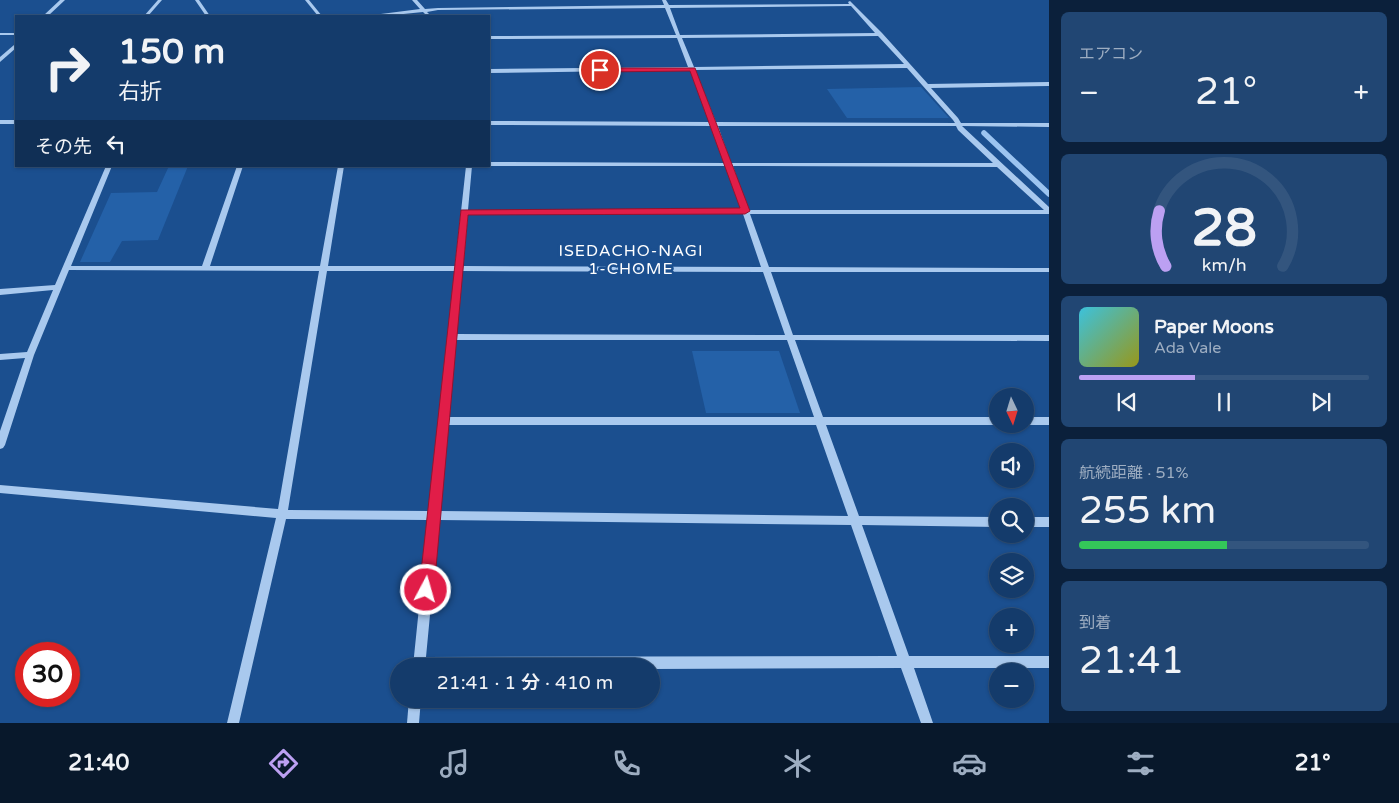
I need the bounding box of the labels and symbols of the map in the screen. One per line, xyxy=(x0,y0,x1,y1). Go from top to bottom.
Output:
pin xyxy=(579,49,621,91)
district label: ISEDACHO-NAGI 1-CHOME xyxy=(558,241,704,279)
north arrow xyxy=(989,388,1034,432)
position arrow xyxy=(399,563,451,615)
speed limit sign: 30 xyxy=(15,642,80,707)

